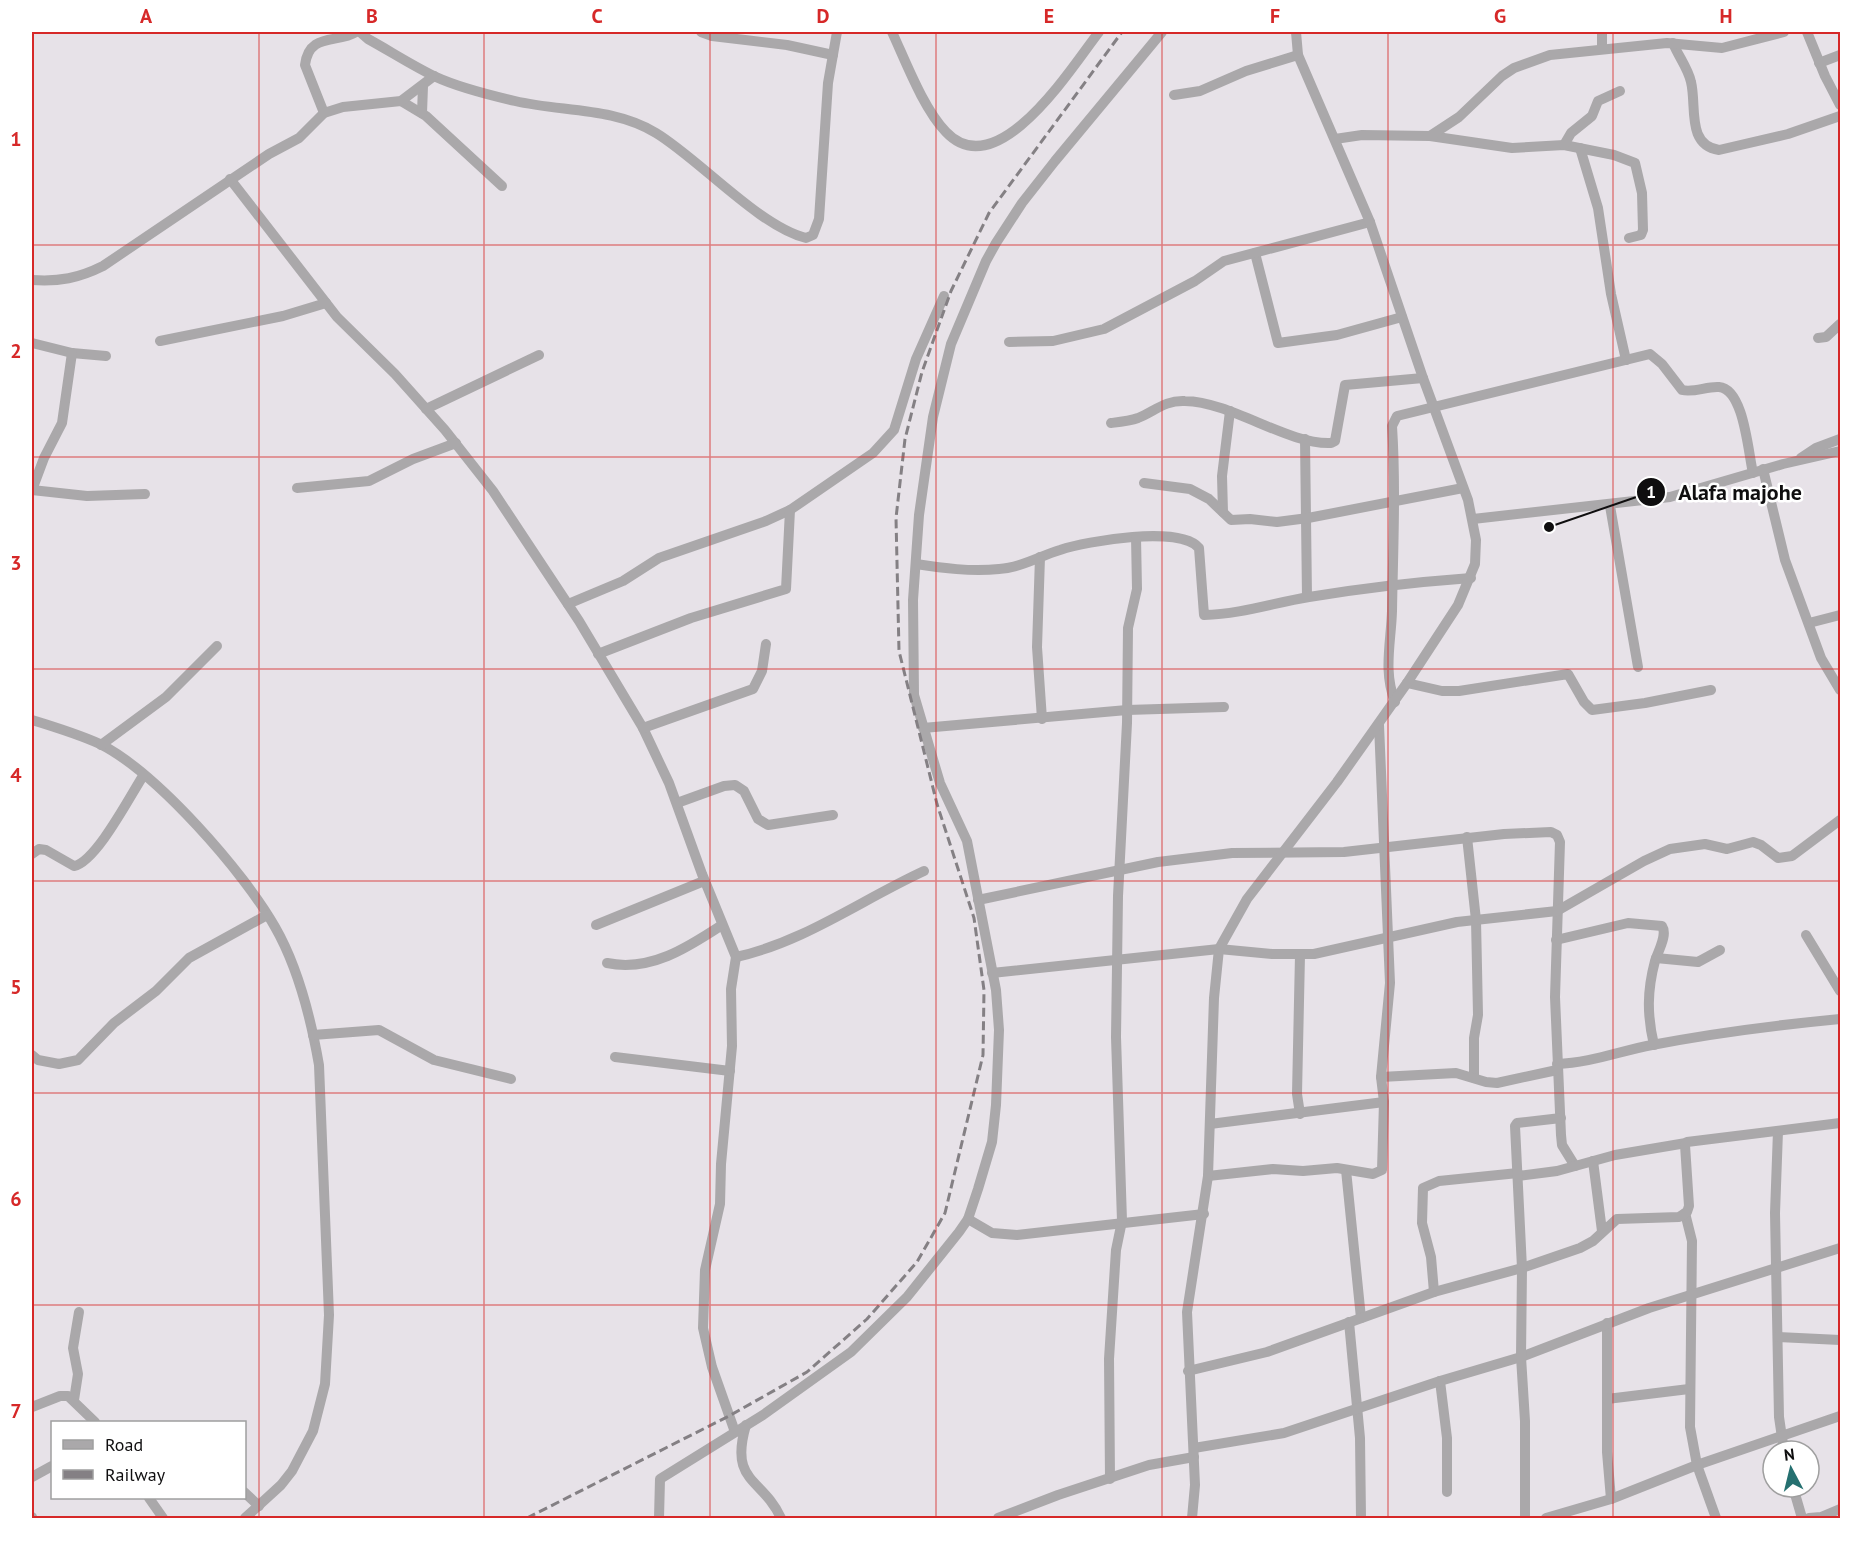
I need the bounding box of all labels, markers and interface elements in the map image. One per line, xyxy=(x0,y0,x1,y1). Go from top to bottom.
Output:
text: A xyxy=(140,3,153,29)
text: B xyxy=(366,3,378,29)
text: C xyxy=(591,3,603,29)
text: D xyxy=(817,3,830,29)
text: E xyxy=(1044,3,1054,29)
text: F xyxy=(1270,3,1280,29)
text: G xyxy=(1494,3,1506,29)
text: H xyxy=(1719,3,1733,29)
text: 1 xyxy=(10,126,22,152)
text: 2 xyxy=(10,338,22,364)
callout: Alafa majohe xyxy=(1636,472,1814,512)
text: Alafa majohe xyxy=(1678,478,1802,506)
text: 1 xyxy=(1646,480,1656,503)
text: 3 xyxy=(10,550,22,576)
text: 4 xyxy=(10,762,22,788)
text: 5 xyxy=(10,974,22,1000)
text: 6 xyxy=(10,1186,22,1212)
text: 7 xyxy=(10,1398,22,1424)
legend xyxy=(51,1421,246,1499)
text: Road xyxy=(105,1433,143,1456)
north arrow xyxy=(1761,1439,1821,1499)
text: N xyxy=(1783,1444,1796,1465)
text: Railway xyxy=(105,1463,166,1486)

